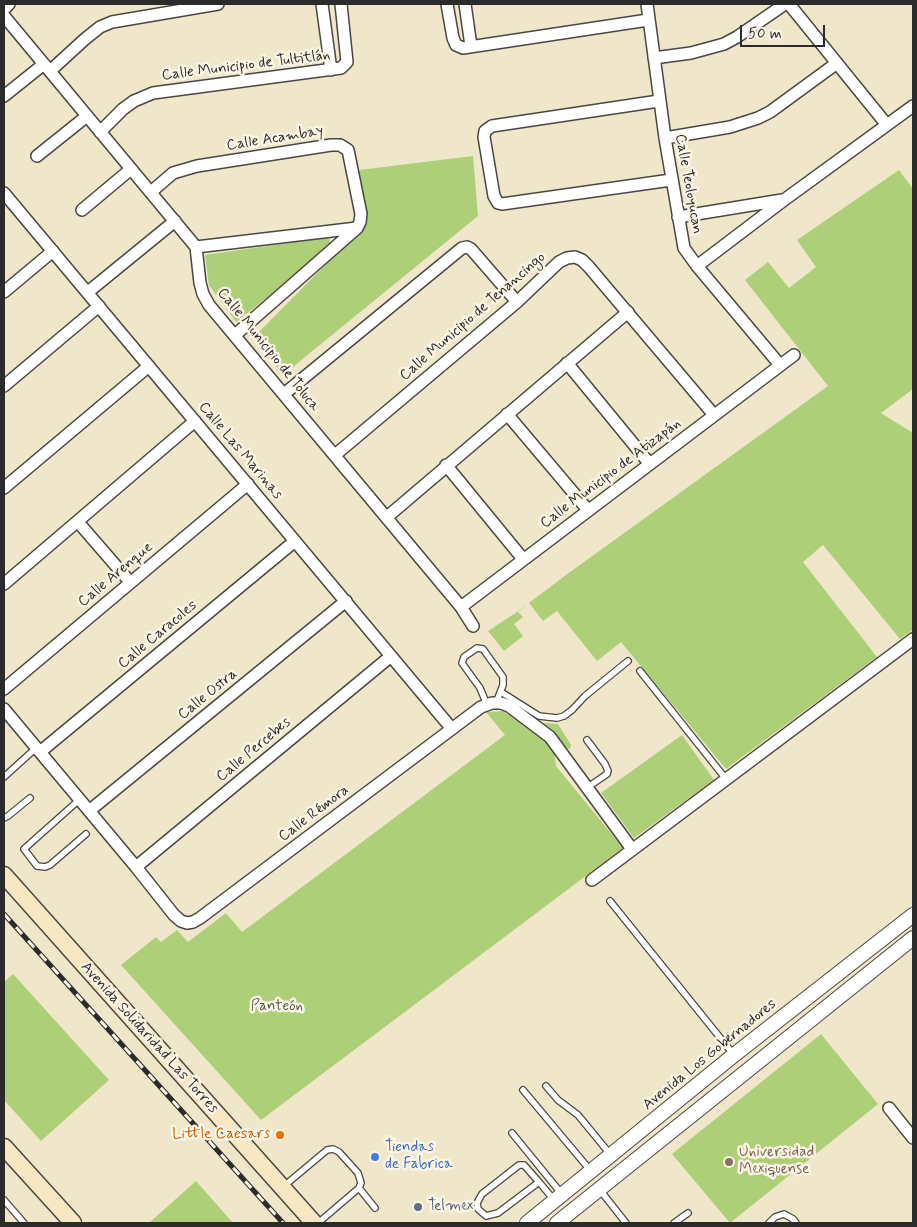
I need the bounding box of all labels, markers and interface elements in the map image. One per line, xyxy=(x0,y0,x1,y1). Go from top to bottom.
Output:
scale bar xyxy=(742,15,827,47)
text: 50 m xyxy=(748,24,782,44)
street label: Calle Municipio de Tultitlán xyxy=(161,47,331,85)
street label: Calle Acambay xyxy=(225,122,325,156)
street label: Calle Teoloyucan xyxy=(670,133,706,235)
street label: Calle Municipio de Tenancingo xyxy=(396,249,550,385)
street label: Calle Municipio de Toluca xyxy=(213,285,323,415)
street label: Calle Las Marinas xyxy=(194,399,286,503)
street label: Calle Municipio de Atizapán xyxy=(537,415,685,533)
street label: Calle Arenque xyxy=(75,539,157,611)
street label: Calle Caracoles xyxy=(115,597,201,673)
street label: Calle Ostra xyxy=(175,666,241,724)
street label: Calle Percebes xyxy=(213,714,295,786)
street label: Calle Rémora xyxy=(275,782,353,846)
street label: Avenida Solidaridad Las Torres xyxy=(76,959,222,1117)
street label: Avenida Los Gobernadores xyxy=(640,996,780,1114)
park label: Panteón xyxy=(251,998,303,1016)
place label: Little Caesars xyxy=(172,1126,270,1144)
marker: Little Caesars xyxy=(274,1129,286,1141)
place label: Tiendas de Fabrica xyxy=(385,1139,453,1174)
place label: Universidad Mexiquense xyxy=(739,1144,814,1179)
marker: Tiendas de Fabrica xyxy=(369,1151,381,1163)
marker: Universidad Mexiquense xyxy=(723,1156,735,1168)
place label: Telmex xyxy=(428,1198,473,1216)
marker: Telmex xyxy=(412,1201,424,1213)

